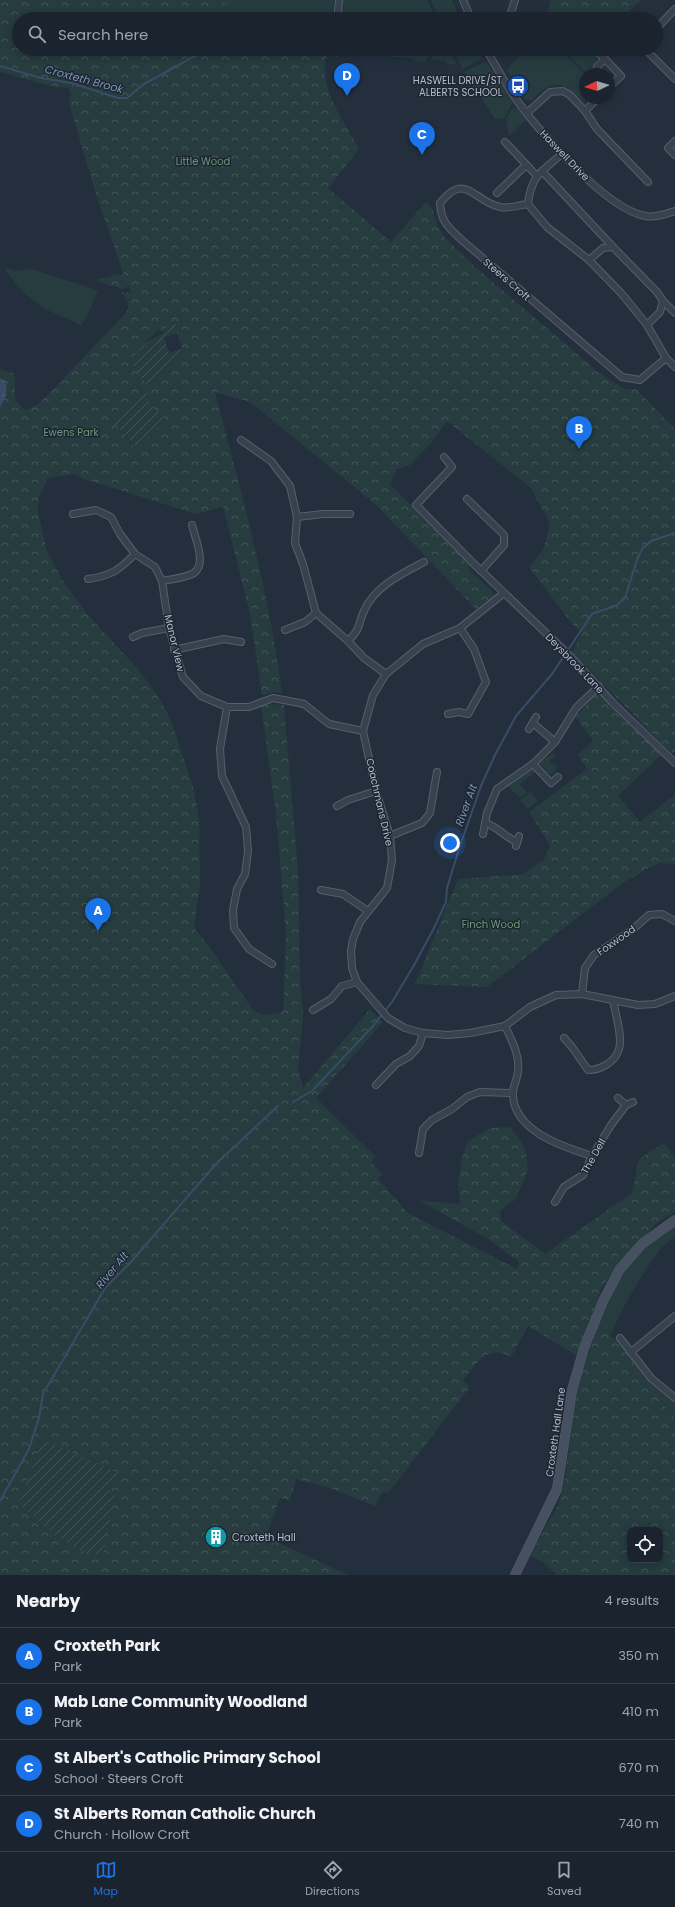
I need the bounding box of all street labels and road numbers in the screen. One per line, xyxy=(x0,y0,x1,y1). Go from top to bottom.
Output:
street label: Haswell Drive xyxy=(536,126,593,184)
street label: Steers Croft xyxy=(480,255,534,304)
street label: Manor View xyxy=(161,613,189,674)
street label: Deysbrook Lane xyxy=(542,630,607,697)
street label: Coachmans Drive xyxy=(362,757,397,848)
street label: Foxwood xyxy=(594,922,639,959)
street label: The Dell xyxy=(577,1136,610,1177)
street label: Croxteth Hall Lane xyxy=(542,1386,569,1478)

